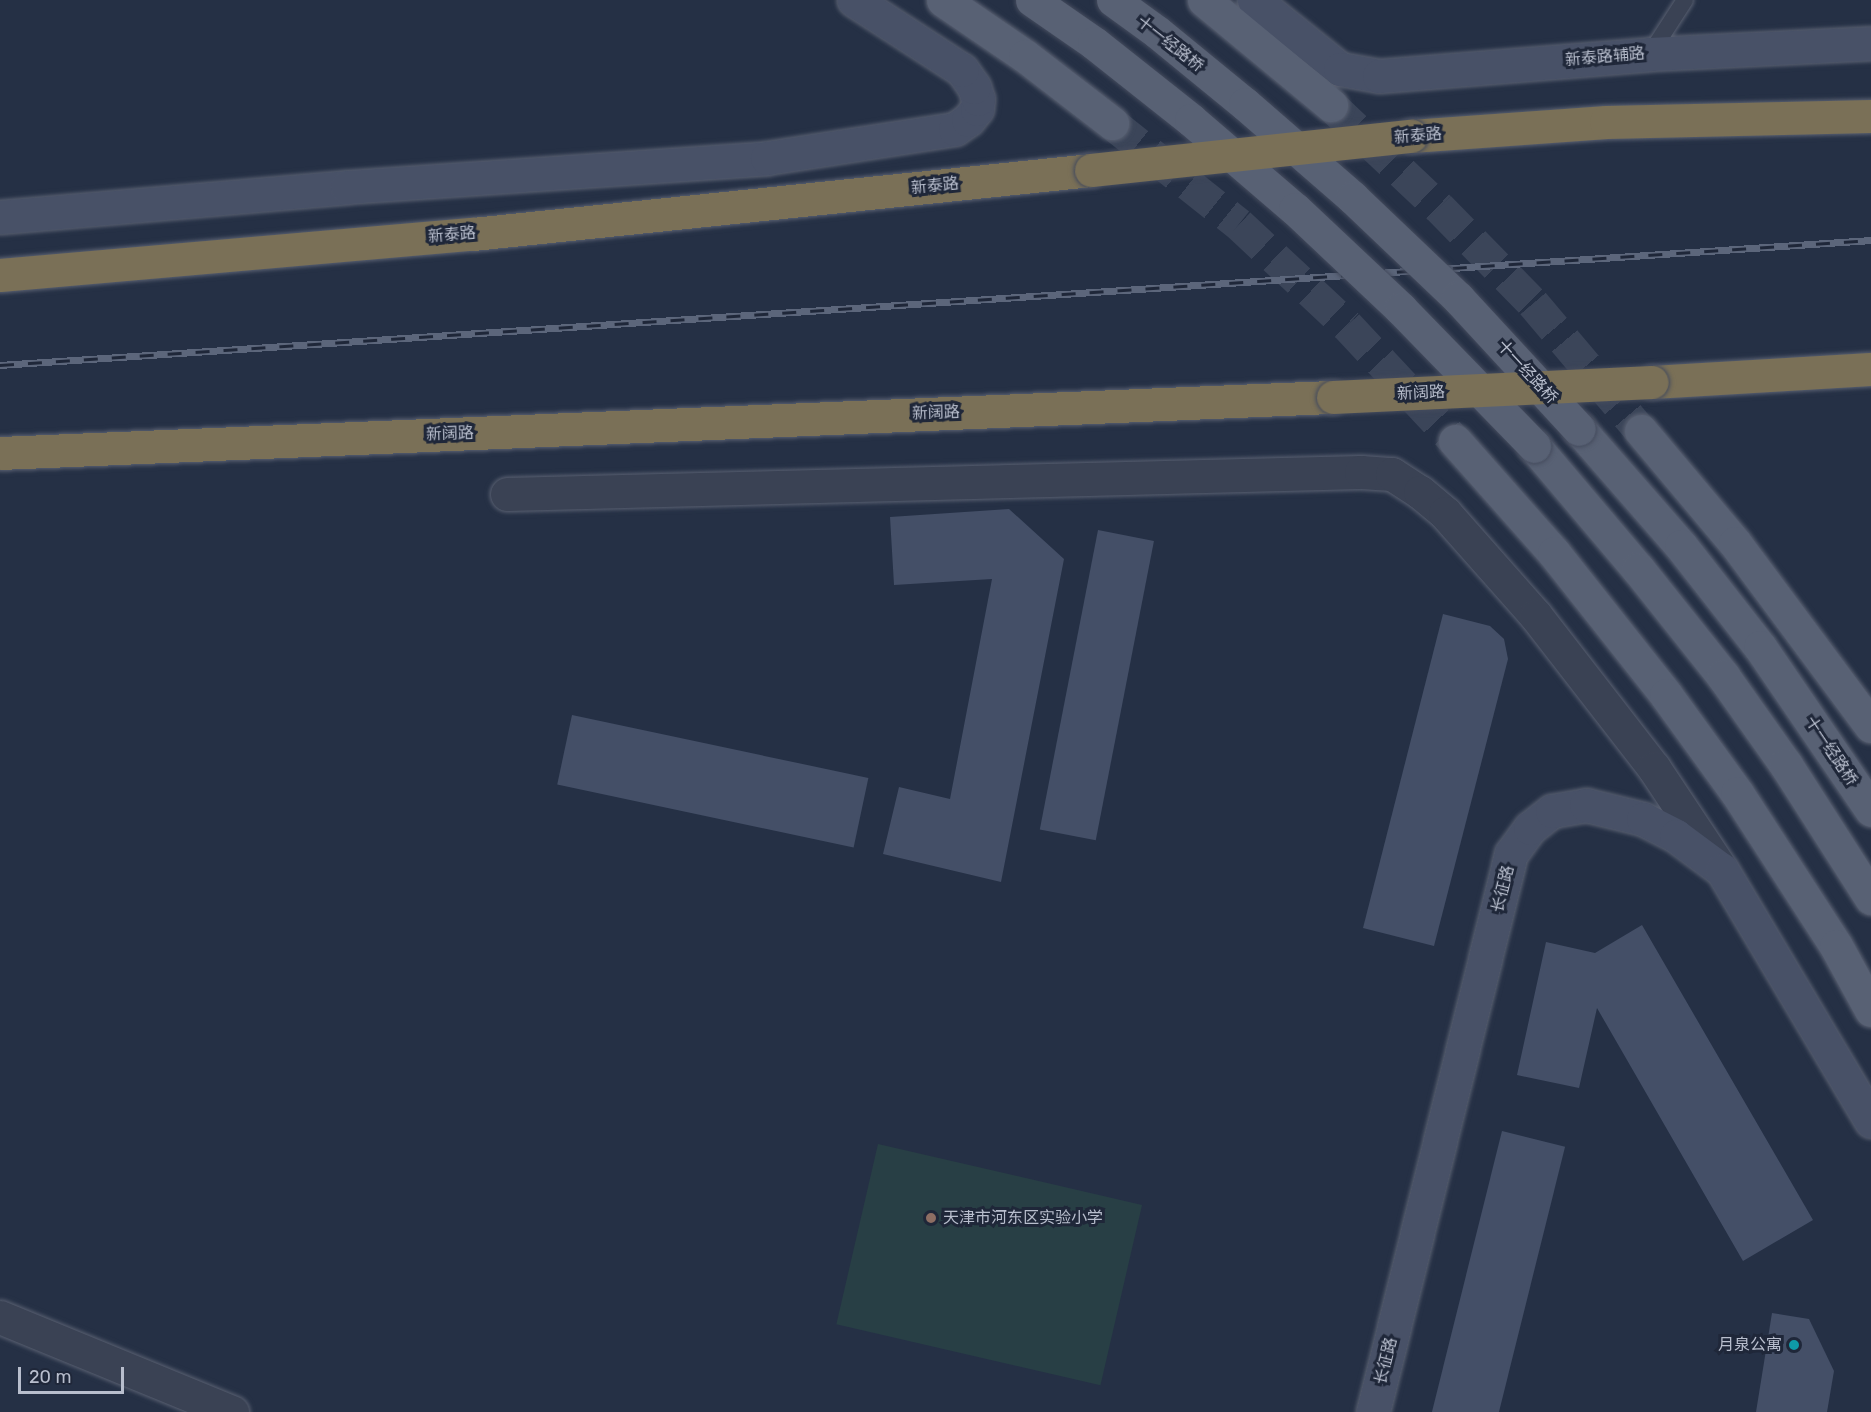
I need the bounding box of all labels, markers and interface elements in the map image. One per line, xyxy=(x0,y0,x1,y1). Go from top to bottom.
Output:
street label: 十一经路桥 xyxy=(1133,12,1207,76)
street label: 新泰路辅路 xyxy=(1564,44,1646,70)
street label: 新泰路 xyxy=(1393,124,1443,148)
street label: 新泰路 xyxy=(910,174,960,198)
street label: 新泰路 xyxy=(427,223,477,247)
street label: 十一经路桥 xyxy=(1493,336,1561,408)
street label: 新阔路 xyxy=(1397,382,1445,404)
street label: 新阔路 xyxy=(912,403,960,423)
street label: 新阔路 xyxy=(426,424,474,444)
street label: 十一经路桥 xyxy=(1801,712,1861,790)
street label: 长征路 xyxy=(1488,863,1518,915)
place label: 天津市河东区实验小学 xyxy=(943,1208,1103,1228)
marker: 天津市河东区实验小学 xyxy=(924,1211,938,1225)
street label: 长征路 xyxy=(1371,1335,1401,1387)
place label: 月泉公寓 xyxy=(1718,1335,1782,1355)
marker: 月泉公寓 xyxy=(1787,1338,1801,1352)
scale bar xyxy=(21,1355,128,1393)
text: 20 m xyxy=(29,1366,71,1388)

